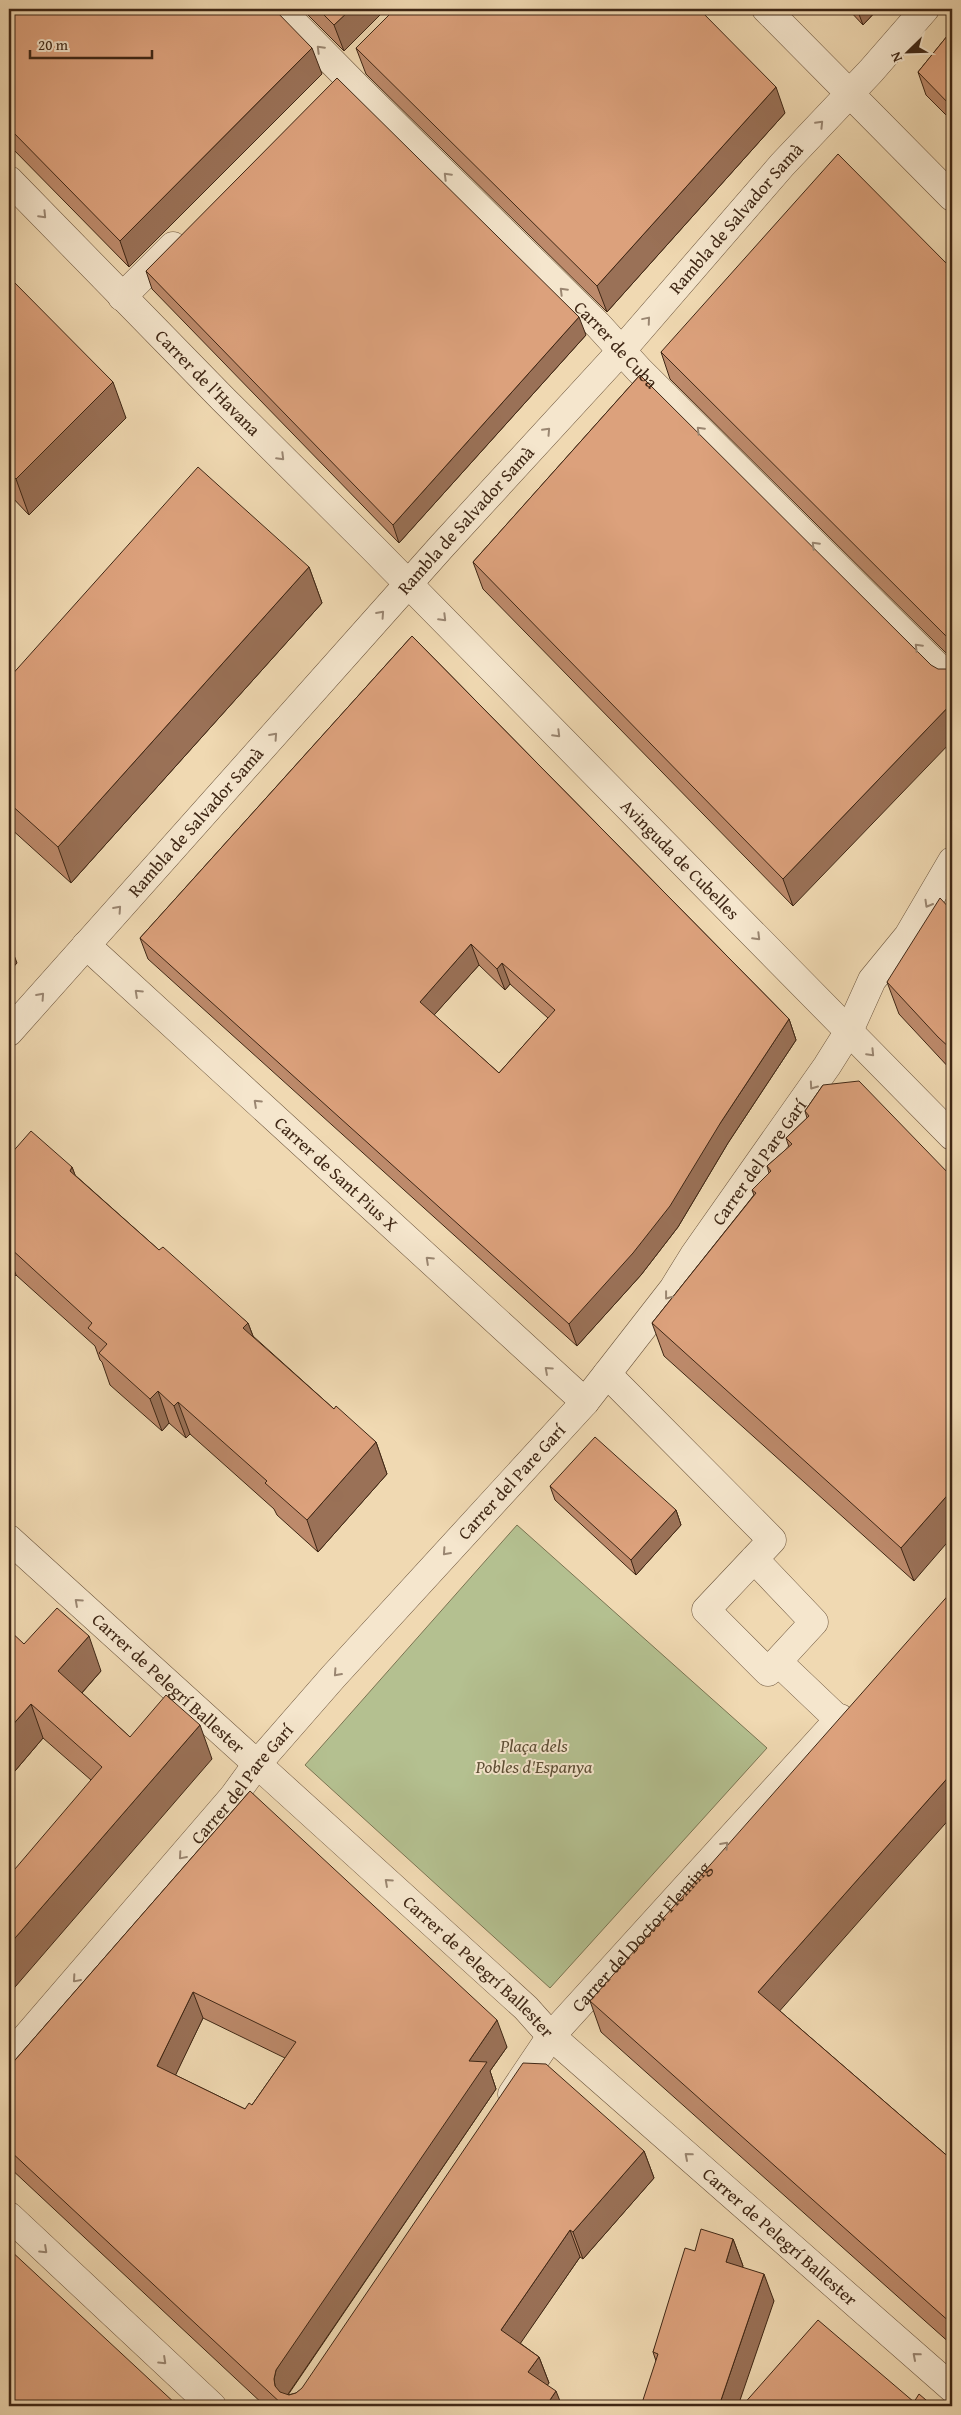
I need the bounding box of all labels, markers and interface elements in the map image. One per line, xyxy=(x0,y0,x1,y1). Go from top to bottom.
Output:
scale bar xyxy=(30,28,152,60)
north arrow xyxy=(884,28,934,78)
text: 20 m xyxy=(38,34,69,55)
one-way arrow xyxy=(317,46,326,55)
text: N xyxy=(885,48,907,65)
one-way arrow xyxy=(815,121,824,130)
street label: Rambla de Salvador Samà xyxy=(662,136,809,300)
one-way arrow xyxy=(444,173,453,182)
one-way arrow xyxy=(37,209,46,218)
one-way arrow xyxy=(560,287,569,296)
street label: Carrer de Cuba xyxy=(568,294,665,395)
one-way arrow xyxy=(641,317,649,326)
street label: Carrer de l'Havana xyxy=(149,323,267,442)
one-way arrow xyxy=(697,427,706,436)
one-way arrow xyxy=(541,428,550,437)
street label: Rambla de Salvador Samà xyxy=(391,439,541,600)
one-way arrow xyxy=(276,451,285,460)
one-way arrow xyxy=(812,541,821,550)
one-way arrow xyxy=(375,611,384,620)
one-way arrow xyxy=(437,613,446,622)
one-way arrow xyxy=(915,644,924,653)
one-way arrow xyxy=(551,728,560,737)
one-way arrow xyxy=(268,733,277,742)
street label: Rambla de Salvador Samà xyxy=(121,741,270,903)
street label: Avinguda de Cubelles xyxy=(614,793,746,926)
one-way arrow xyxy=(924,898,934,907)
one-way arrow xyxy=(112,906,121,915)
one-way arrow xyxy=(751,932,760,941)
one-way arrow xyxy=(134,990,143,999)
one-way arrow xyxy=(35,992,44,1001)
one-way arrow xyxy=(865,1047,874,1056)
one-way arrow xyxy=(810,1080,819,1090)
street label: Carrer del Pare Garí xyxy=(705,1092,813,1231)
one-way arrow xyxy=(254,1100,263,1109)
street label: Carrer de Sant Pius X xyxy=(268,1110,404,1237)
one-way arrow xyxy=(425,1257,434,1266)
one-way arrow xyxy=(664,1290,673,1299)
one-way arrow xyxy=(545,1367,554,1376)
street label: Carrer del Pare Garí xyxy=(451,1417,572,1546)
one-way arrow xyxy=(443,1547,452,1556)
one-way arrow xyxy=(75,1599,84,1608)
street label: Carrer de Pelegrí Ballester xyxy=(86,1606,252,1760)
one-way arrow xyxy=(334,1667,343,1676)
street label: Carrer del Pare Garí xyxy=(184,1717,300,1850)
park label: Plaça dels Pobles d'Espanya xyxy=(475,1732,593,1780)
one-way arrow xyxy=(719,1841,728,1850)
one-way arrow xyxy=(179,1850,188,1859)
street label: Carrer del Doctor Fleming xyxy=(565,1855,717,2018)
one-way arrow xyxy=(385,1879,394,1888)
street label: Carrer de Pelegrí Ballester xyxy=(397,1889,561,2044)
one-way arrow xyxy=(73,1973,82,1982)
one-way arrow xyxy=(685,2154,694,2162)
street label: Carrer de Pelegrí Ballester xyxy=(697,2161,864,2312)
one-way arrow xyxy=(39,2244,48,2253)
one-way arrow xyxy=(912,2352,921,2361)
one-way arrow xyxy=(158,2355,167,2364)

